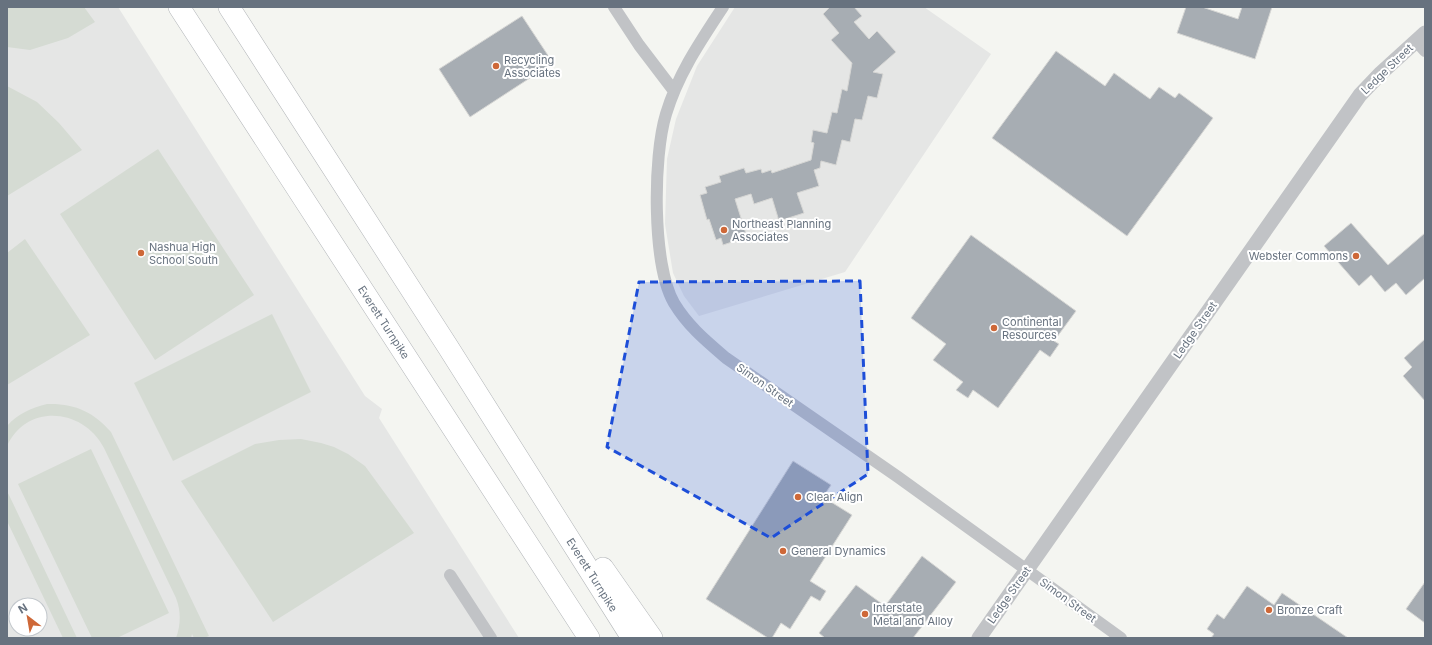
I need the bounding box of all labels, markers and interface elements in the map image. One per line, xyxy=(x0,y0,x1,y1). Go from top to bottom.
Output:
street label: Ledge Street xyxy=(1358,41,1416,97)
place label: Recycling Associates xyxy=(504,53,561,80)
marker: Recycling Associates xyxy=(491,61,501,71)
place label: Northeast Planning Associates xyxy=(732,217,831,244)
marker: Northeast Planning Associates xyxy=(719,225,729,235)
place label: Nashua High School South xyxy=(149,240,218,267)
marker: Nashua High School South xyxy=(136,248,146,258)
place label: Webster Commons xyxy=(1249,249,1348,263)
marker: Webster Commons xyxy=(1351,251,1361,261)
street label: Everett Turnpike xyxy=(355,283,413,362)
street label: Ledge Street xyxy=(1170,298,1220,361)
place label: Continental Resources xyxy=(1002,315,1061,342)
marker: Continental Resources xyxy=(989,323,999,333)
street label: Simon Street xyxy=(734,360,797,410)
place label: Clear Align xyxy=(806,490,863,504)
marker: Clear Align xyxy=(793,492,803,502)
street label: Everett Turnpike xyxy=(564,535,621,614)
place label: General Dynamics xyxy=(791,544,886,558)
marker: General Dynamics xyxy=(778,546,788,556)
street label: Ledge Street xyxy=(984,563,1034,626)
street label: Simon Street xyxy=(1037,575,1099,625)
north arrow xyxy=(8,597,48,637)
text: N xyxy=(16,600,30,617)
place label: Interstate Metal and Alloy xyxy=(873,601,953,628)
place label: Bronze Craft xyxy=(1277,603,1343,617)
marker: Bronze Craft xyxy=(1264,605,1274,615)
marker: Interstate Metal and Alloy xyxy=(860,609,870,619)

